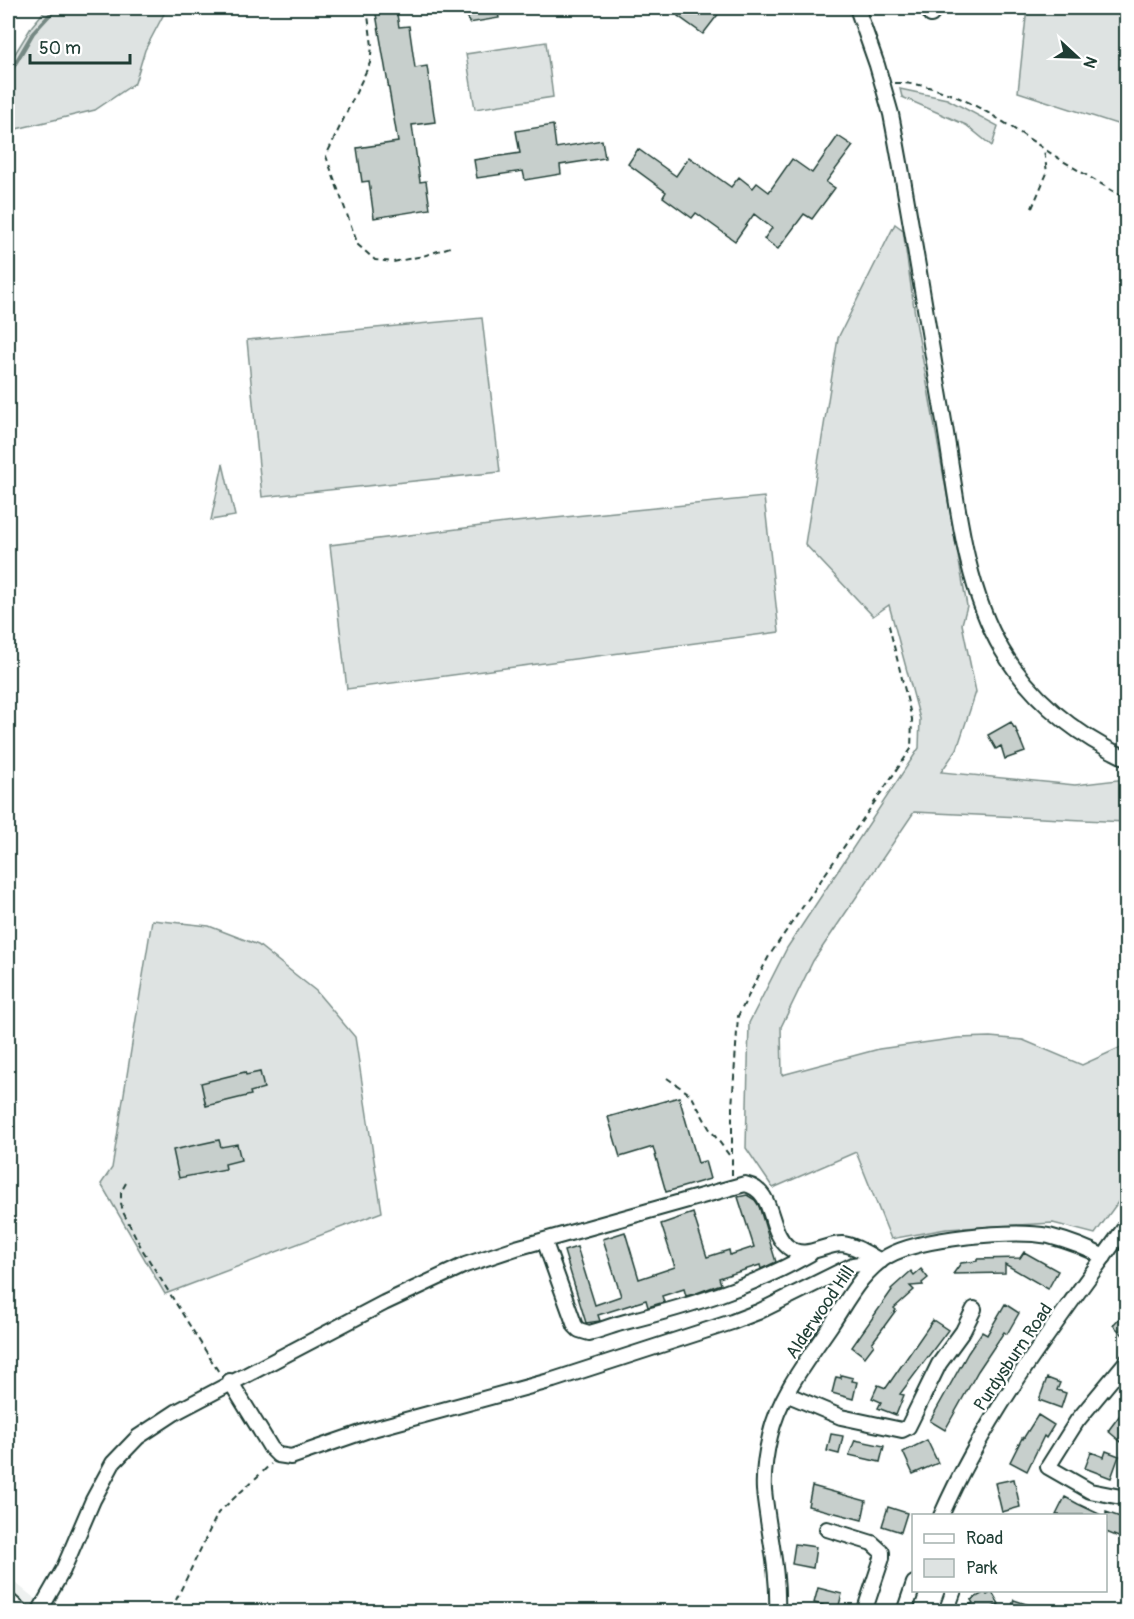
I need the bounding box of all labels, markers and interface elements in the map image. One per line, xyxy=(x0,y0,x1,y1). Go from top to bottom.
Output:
scale bar xyxy=(30,27,130,65)
north arrow xyxy=(1047,27,1107,87)
text: 50 m xyxy=(39,37,81,60)
text: N xyxy=(1079,53,1101,71)
street label: Alderwood Hill xyxy=(781,1261,860,1363)
street label: Purdysburn Road xyxy=(969,1299,1058,1416)
legend xyxy=(912,1514,1107,1592)
text: Road xyxy=(966,1527,1003,1550)
text: Park xyxy=(966,1557,998,1580)

